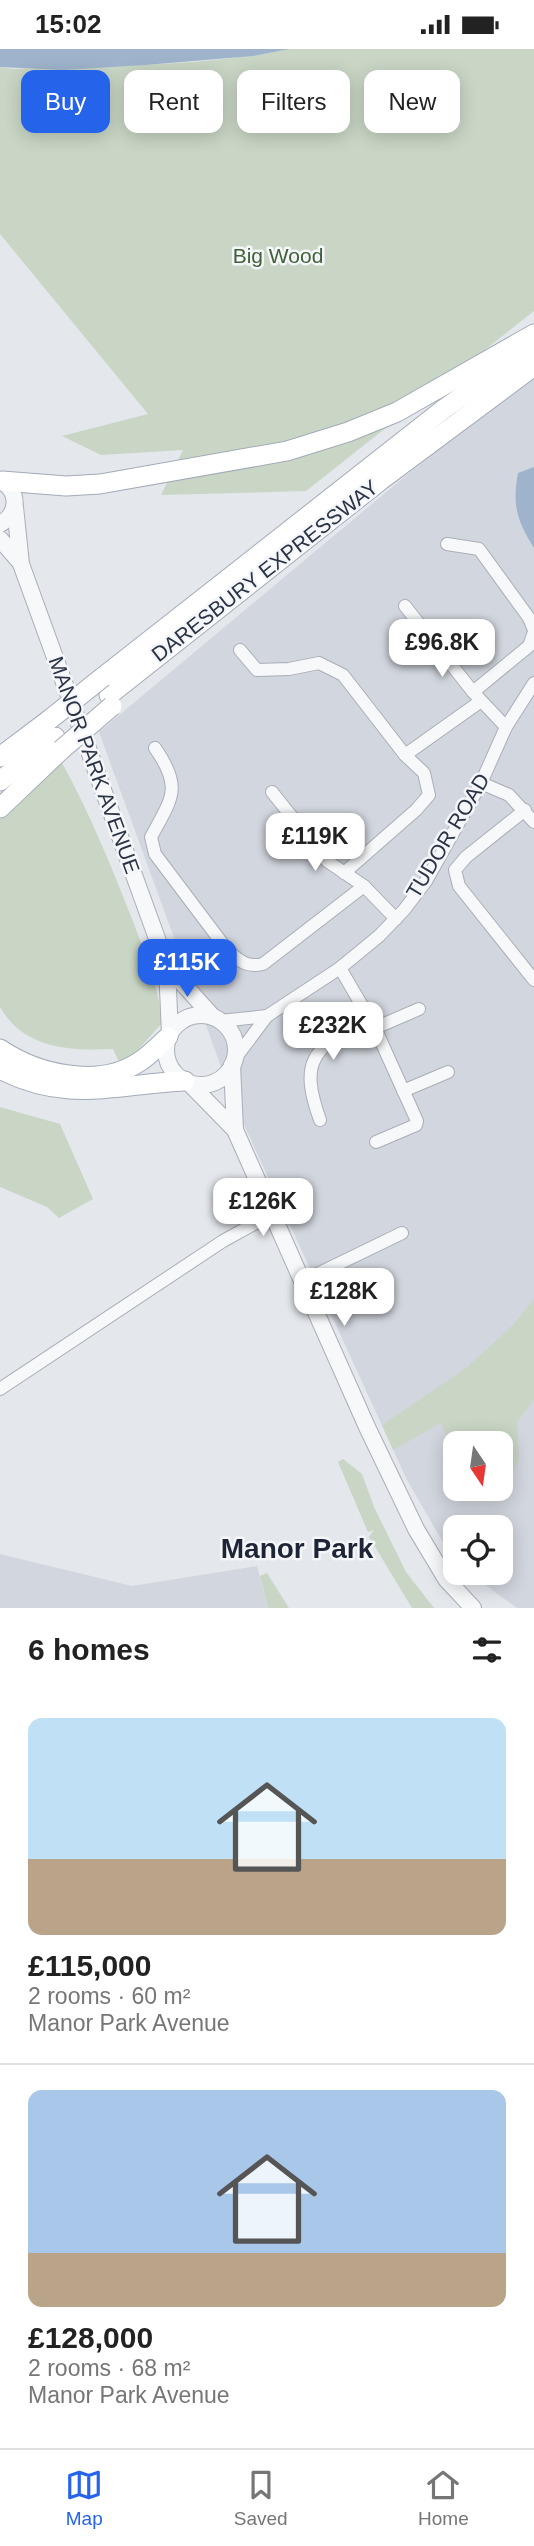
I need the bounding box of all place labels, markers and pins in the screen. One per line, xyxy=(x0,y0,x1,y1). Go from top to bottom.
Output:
pin: £96.8K xyxy=(385,619,499,679)
pin: £119K xyxy=(266,813,364,873)
pin: £115K xyxy=(138,939,236,999)
pin: £232K xyxy=(284,1003,382,1062)
pin: £126K xyxy=(214,1179,312,1238)
pin: £128K xyxy=(295,1269,393,1328)

